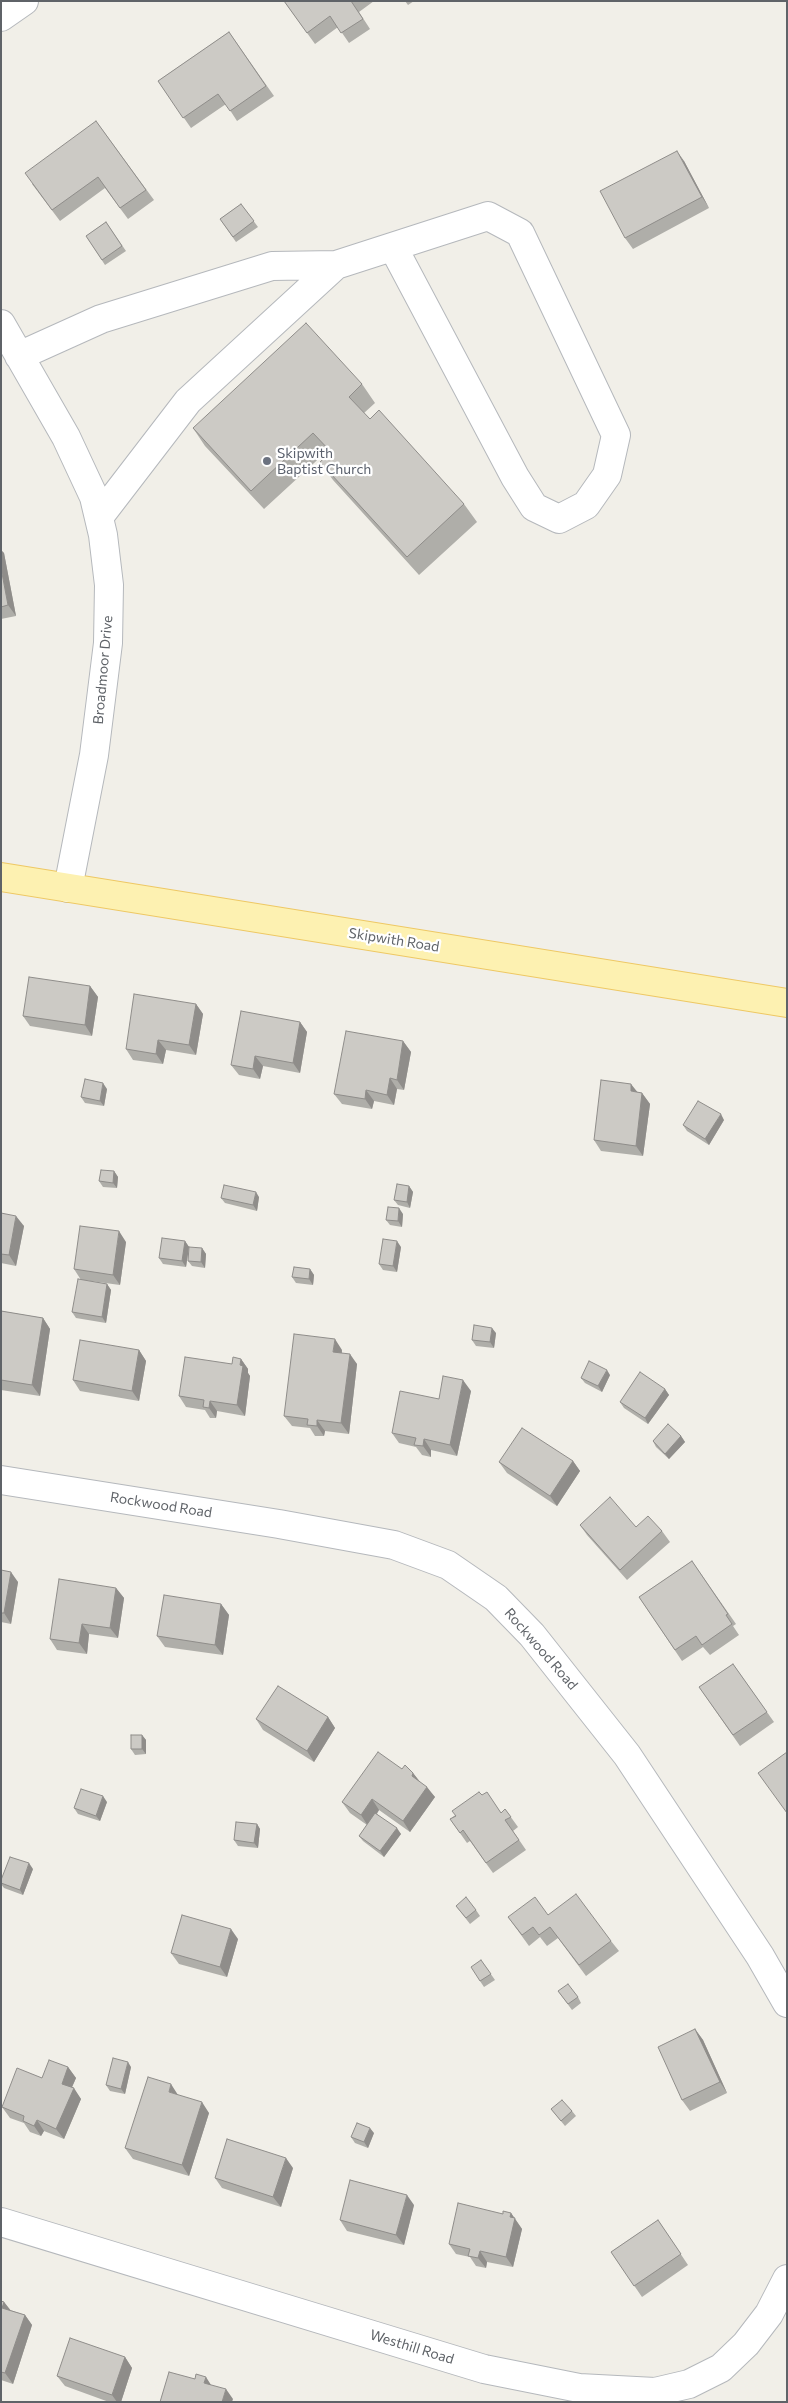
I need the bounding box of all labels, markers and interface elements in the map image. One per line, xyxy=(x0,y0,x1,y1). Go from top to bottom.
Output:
place label: Skipwith Baptist Church xyxy=(277,445,371,478)
marker: Skipwith Baptist Church xyxy=(261,455,273,467)
street label: Broadmoor Drive xyxy=(90,615,116,725)
street label: Skipwith Road xyxy=(348,925,440,955)
street label: Rockwood Road xyxy=(109,1489,213,1521)
street label: Rockwood Road xyxy=(501,1605,581,1693)
street label: Westhill Road xyxy=(368,2326,456,2368)

